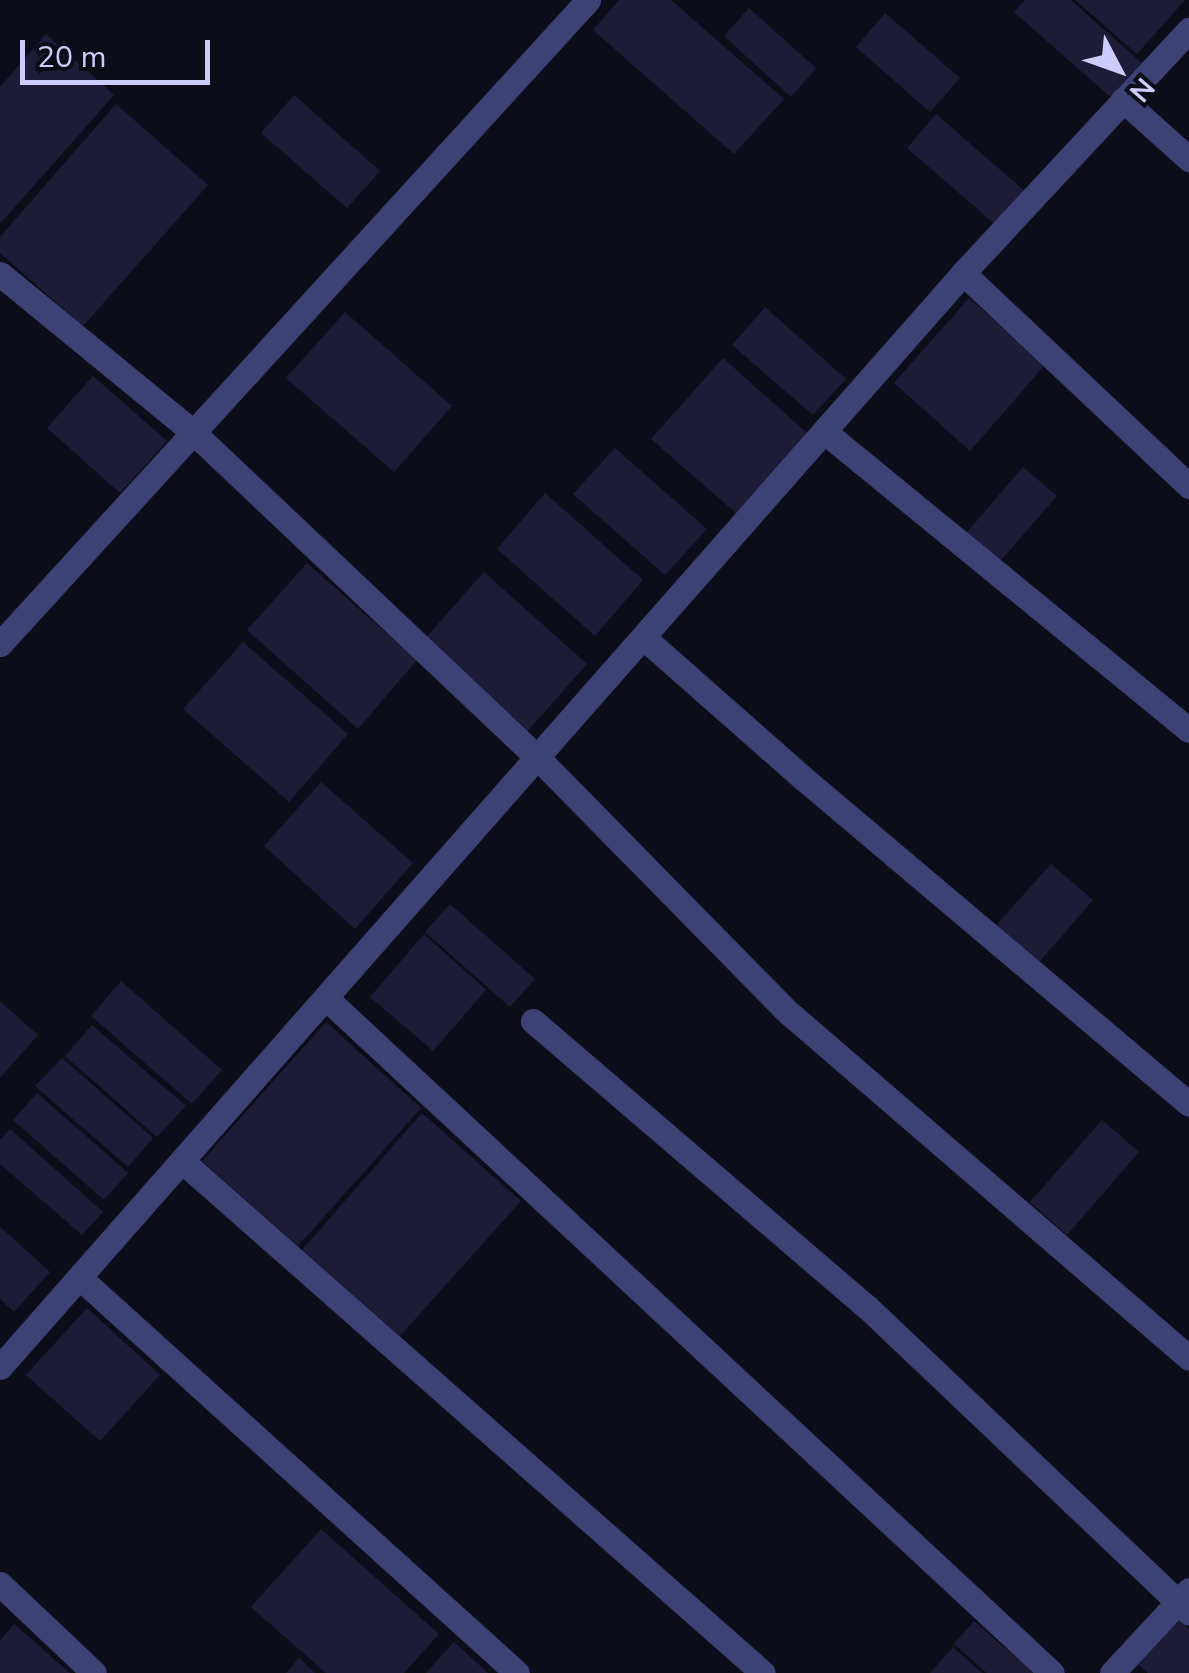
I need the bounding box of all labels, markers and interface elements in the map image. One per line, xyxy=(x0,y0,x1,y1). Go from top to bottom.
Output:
scale bar xyxy=(25,20,215,82)
north arrow xyxy=(1069,20,1169,120)
text: 20 m xyxy=(37,37,106,78)
text: N xyxy=(1120,69,1163,110)

